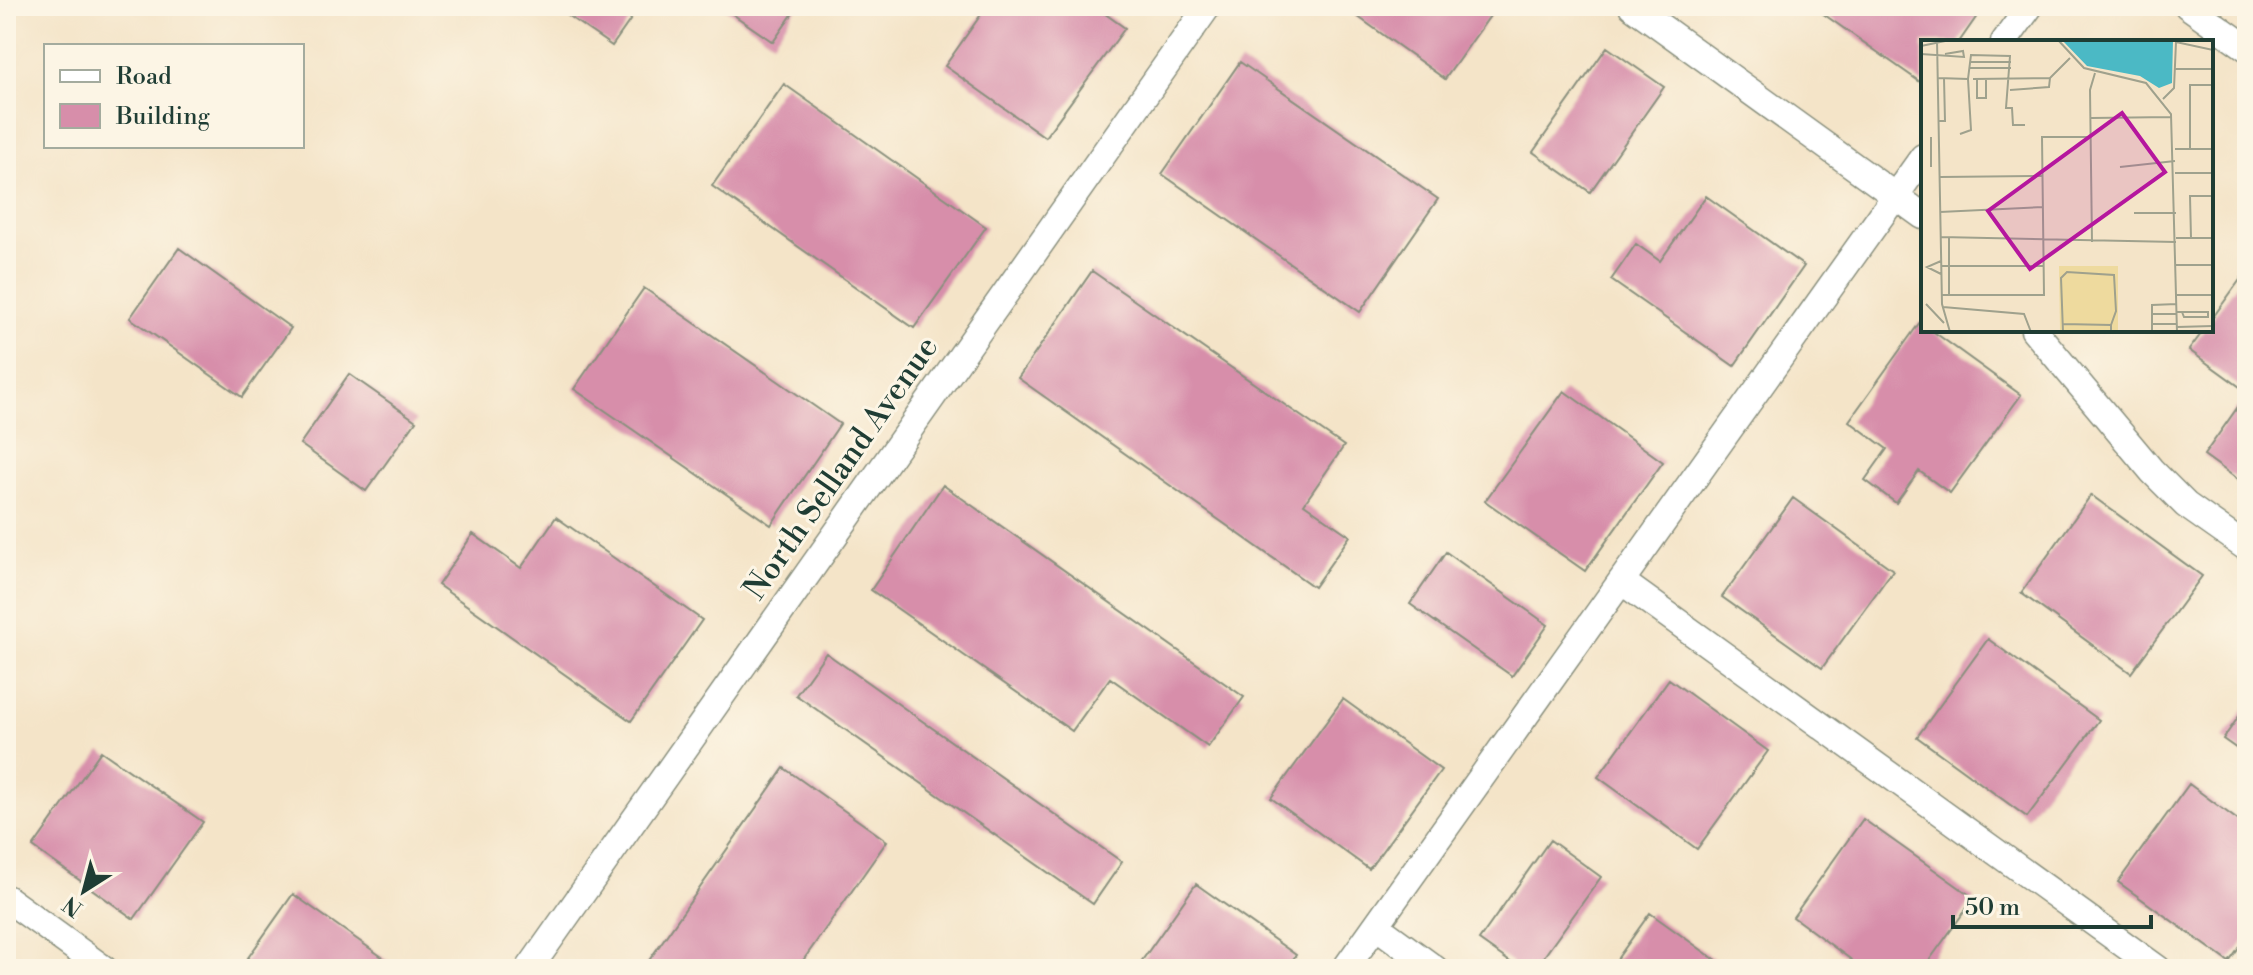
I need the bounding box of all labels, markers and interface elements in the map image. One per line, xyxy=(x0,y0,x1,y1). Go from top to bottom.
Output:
inset map xyxy=(1921,40,2213,332)
legend xyxy=(44,44,304,148)
text: Road xyxy=(116,62,172,92)
text: Building xyxy=(115,102,210,132)
street label: North Selland Avenue xyxy=(735,329,947,607)
north arrow xyxy=(44,851,124,931)
scale bar xyxy=(1953,879,2151,929)
text: N xyxy=(58,890,88,922)
text: 50 m xyxy=(1965,893,2020,923)

